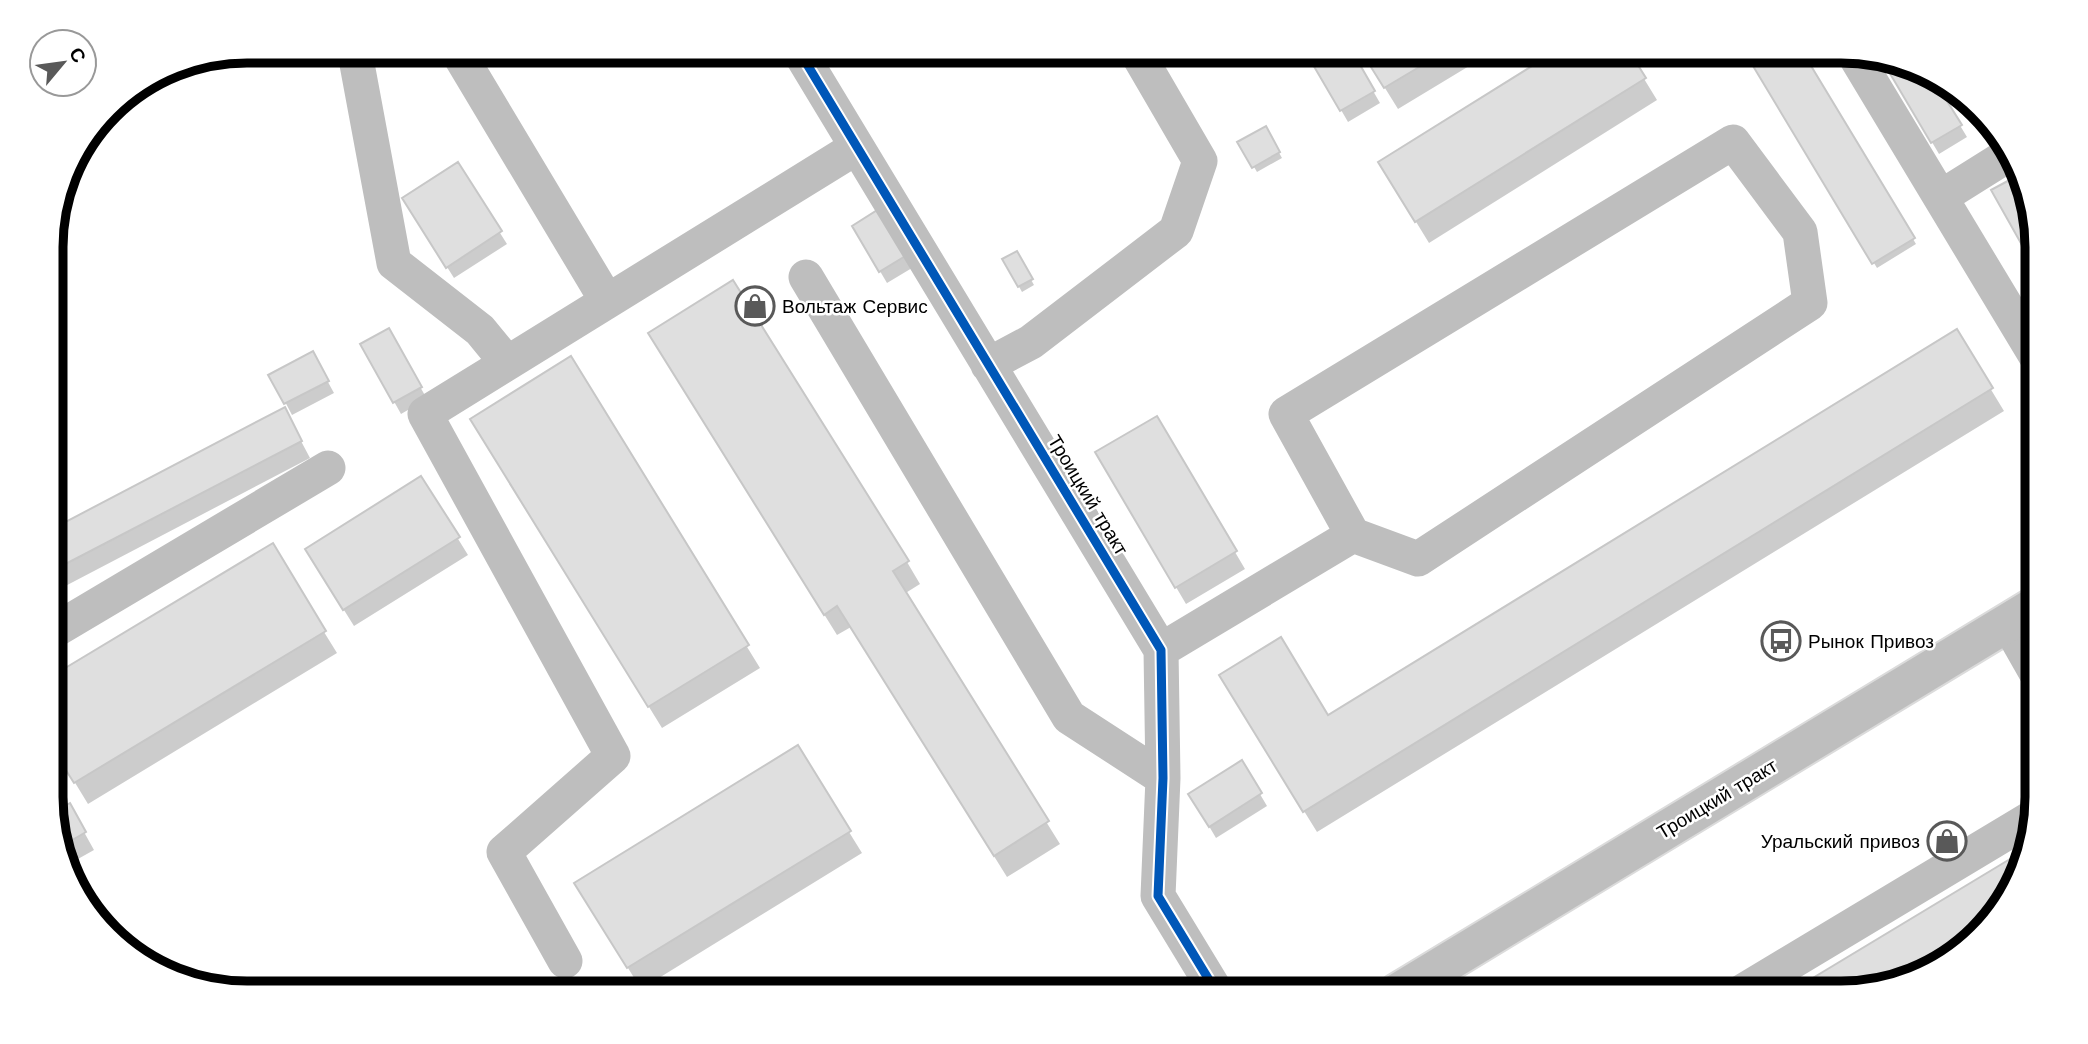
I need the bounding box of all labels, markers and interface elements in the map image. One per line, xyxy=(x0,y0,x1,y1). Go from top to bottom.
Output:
north arrow xyxy=(28,28,98,98)
text: С xyxy=(64,43,91,67)
shop icon: Вольтаж Сервис xyxy=(734,285,776,327)
place label: Вольтаж Сервис xyxy=(782,295,928,318)
street label: Троицкий тракт xyxy=(1043,431,1133,560)
bus stop icon: Рынок Привоз xyxy=(1760,620,1802,662)
place label: Рынок Привоз xyxy=(1808,630,1934,653)
street label: Троицкий тракт xyxy=(1653,754,1782,844)
shop icon: Уральский привоз xyxy=(1926,820,1968,862)
place label: Уральский привоз xyxy=(1761,830,1920,853)

